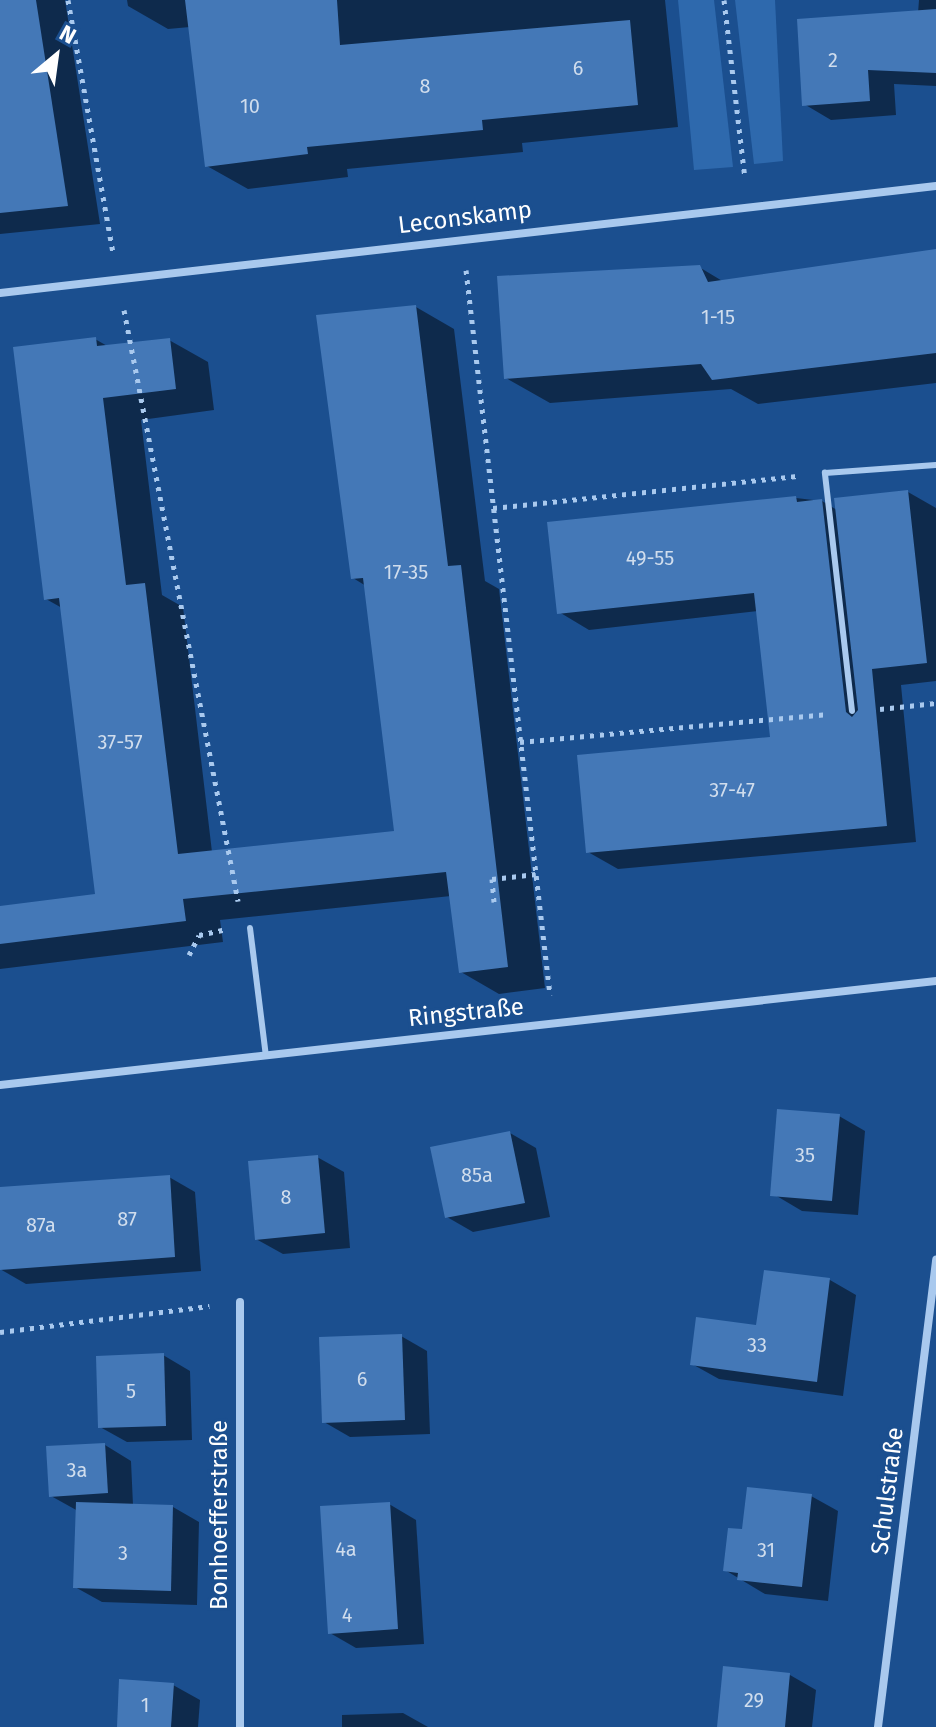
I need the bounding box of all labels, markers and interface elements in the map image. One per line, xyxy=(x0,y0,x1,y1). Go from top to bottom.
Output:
north arrow xyxy=(16,16,96,96)
text: N xyxy=(55,19,81,50)
house number: 2 xyxy=(828,48,838,72)
house number: 6 xyxy=(573,56,583,80)
house number: 8 xyxy=(419,74,431,98)
house number: 10 xyxy=(240,94,260,118)
street label: Leconskamp xyxy=(396,196,534,240)
house number: 1-15 xyxy=(701,305,735,329)
house number: 49-55 xyxy=(626,546,674,570)
house number: 17-35 xyxy=(384,560,428,584)
house number: 37-57 xyxy=(97,730,143,754)
house number: 37-47 xyxy=(709,778,755,802)
street label: Ringstraße xyxy=(407,993,525,1033)
house number: 35 xyxy=(795,1143,815,1167)
house number: 85a xyxy=(461,1163,493,1187)
house number: 8 xyxy=(280,1185,292,1209)
house number: 87 xyxy=(117,1207,137,1231)
house number: 87a xyxy=(26,1213,56,1237)
house number: 33 xyxy=(747,1333,767,1357)
house number: 6 xyxy=(357,1367,367,1391)
house number: 5 xyxy=(126,1379,136,1403)
street label: Bonhoefferstraße xyxy=(206,1420,234,1610)
street label: Schulstraße xyxy=(866,1426,910,1556)
house number: 3a xyxy=(67,1458,87,1482)
house number: 4a xyxy=(335,1537,357,1561)
house number: 31 xyxy=(757,1538,775,1562)
house number: 3 xyxy=(118,1541,128,1565)
house number: 4 xyxy=(342,1603,352,1627)
house number: 29 xyxy=(744,1688,764,1712)
house number: 1 xyxy=(141,1693,149,1717)

